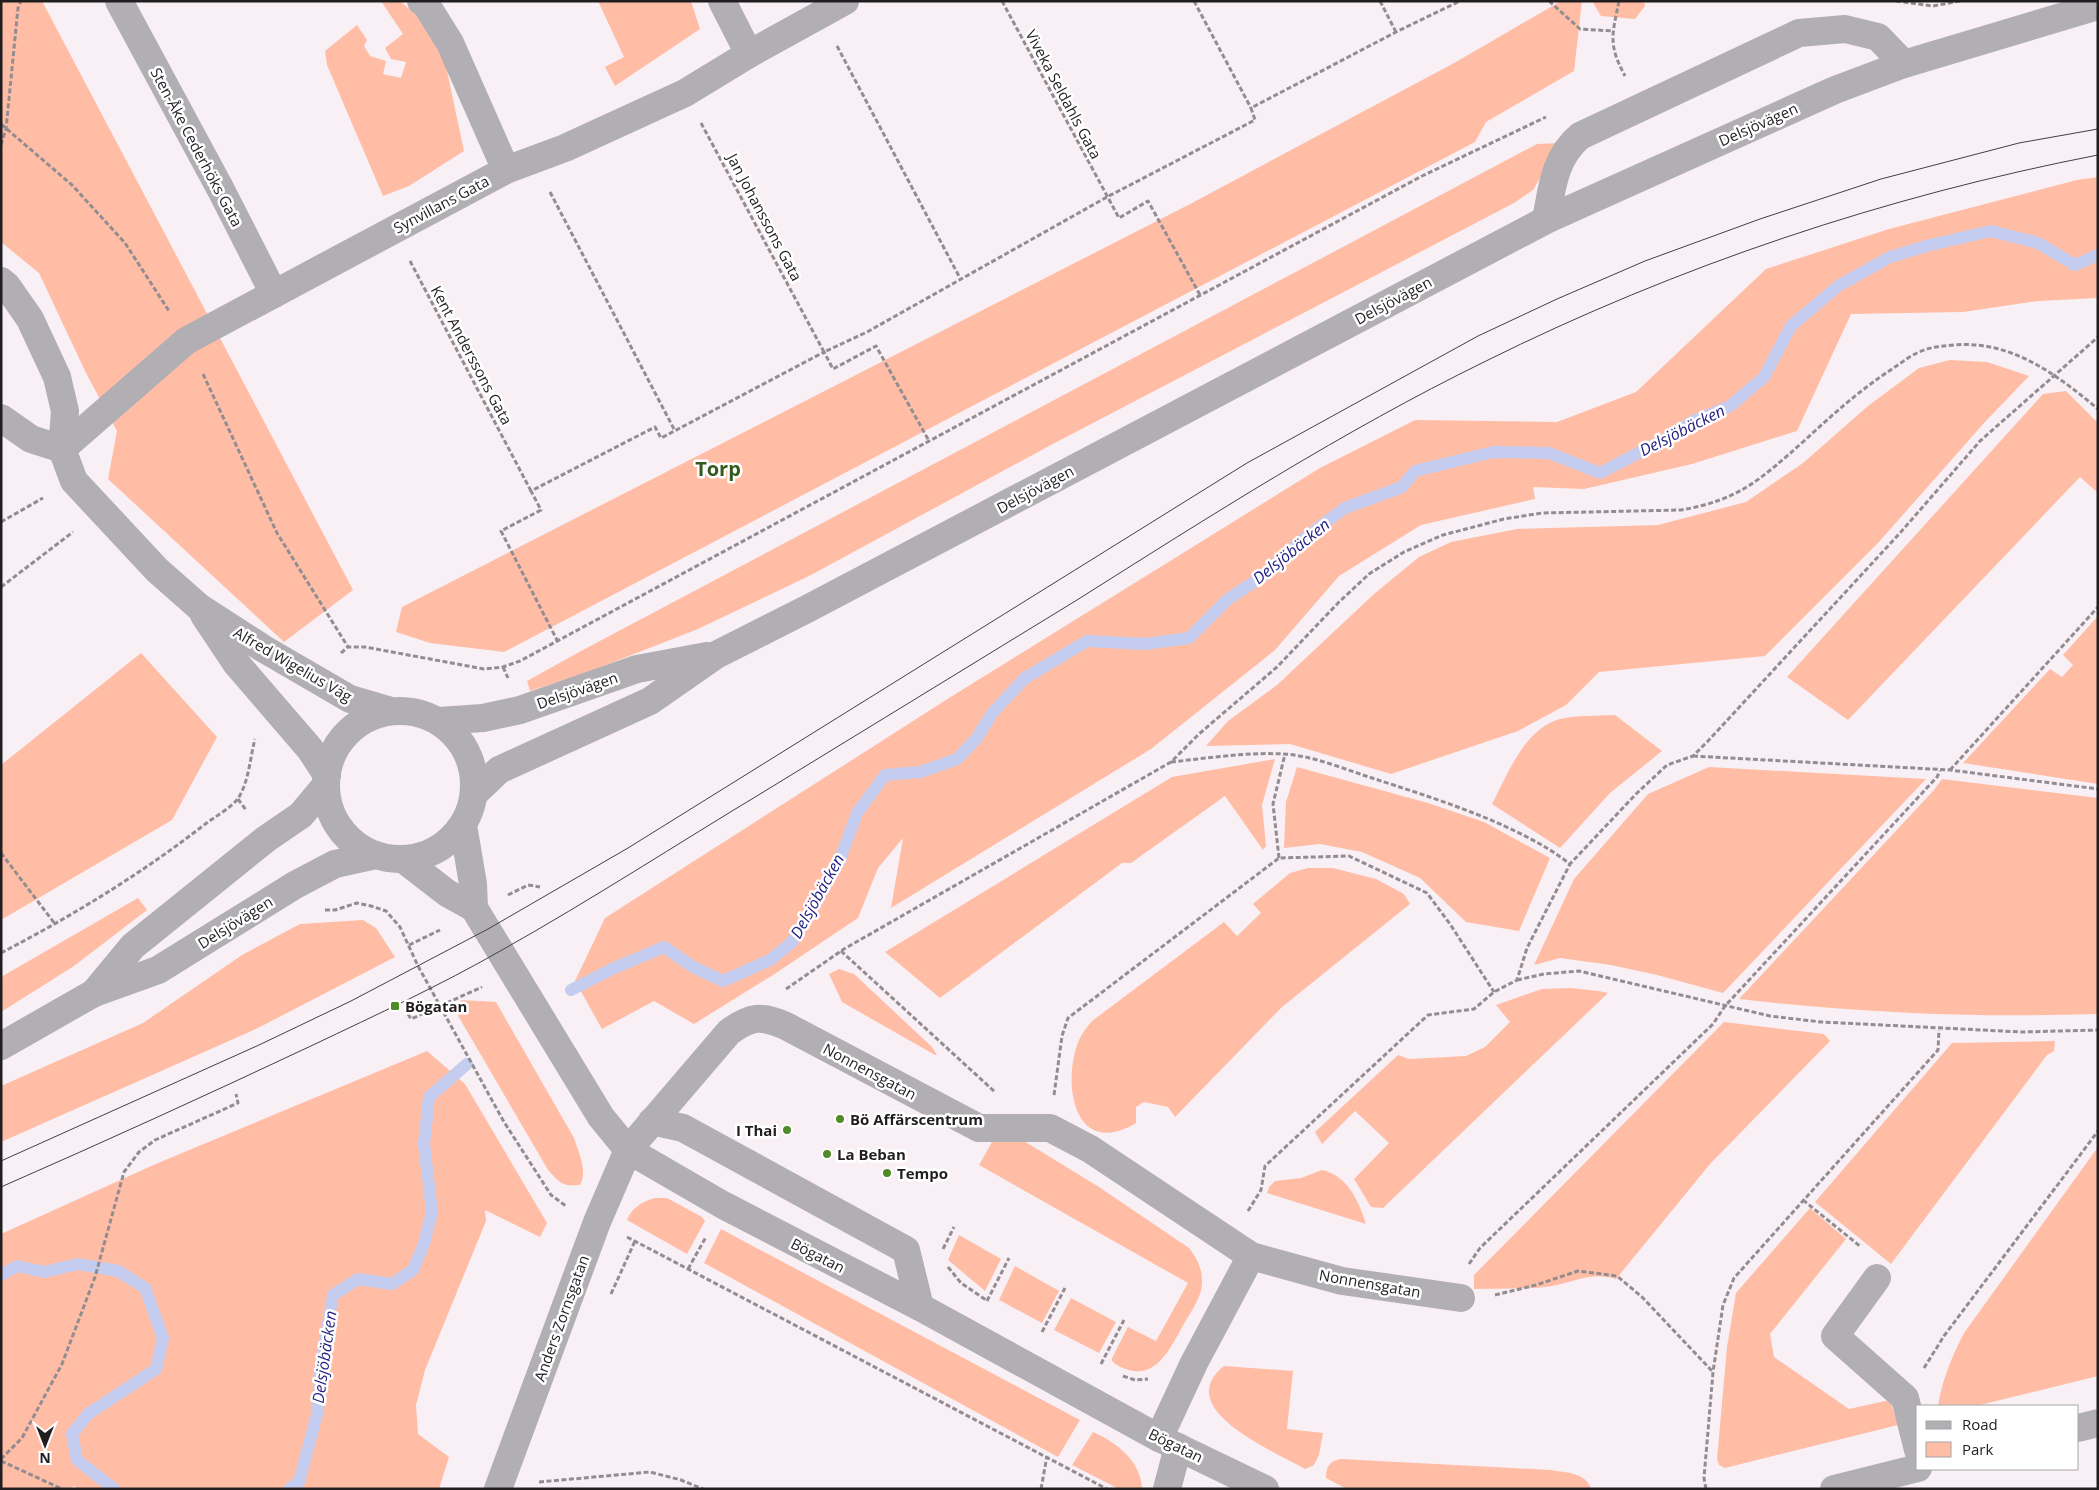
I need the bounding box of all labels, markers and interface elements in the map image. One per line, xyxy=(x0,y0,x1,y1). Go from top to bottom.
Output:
street label: Viveka Seldahls Gata xyxy=(1021,26,1107,162)
street label: Sten-Åke Cederhöks Gata xyxy=(147,64,247,230)
street label: Delsjövägen xyxy=(1715,98,1801,150)
street label: Jan Johanssons Gata xyxy=(722,148,807,284)
street label: Synvillans Gata xyxy=(390,170,492,238)
street label: Delsjövägen xyxy=(1351,271,1435,329)
street label: Kent Anderssons Gata xyxy=(427,282,517,428)
water label: Delsjöbäcken xyxy=(1635,399,1729,461)
district label: Torp xyxy=(695,455,741,482)
street label: Delsjövägen xyxy=(993,460,1077,518)
water label: Delsjöbäcken xyxy=(1248,513,1334,589)
street label: Alfred Wigelius Väg xyxy=(230,622,356,706)
street label: Delsjövägen xyxy=(534,667,620,713)
water label: Delsjöbäcken xyxy=(785,850,849,942)
street label: Delsjövägen xyxy=(194,891,276,953)
place label: Bögatan xyxy=(405,996,467,1016)
marker: Bögatan xyxy=(389,1000,401,1012)
street label: Nonnensgatan xyxy=(820,1038,920,1104)
place label: Bö Affärscentrum xyxy=(850,1109,983,1129)
marker: Bö Affärscentrum xyxy=(834,1113,846,1125)
place label: I Thai xyxy=(736,1120,777,1140)
marker: I Thai xyxy=(781,1124,793,1136)
place label: La Beban xyxy=(837,1144,906,1164)
marker: La Beban xyxy=(821,1148,833,1160)
place label: Tempo xyxy=(897,1163,948,1183)
marker: Tempo xyxy=(881,1167,893,1179)
street label: Bögatan xyxy=(788,1233,848,1277)
street label: Anders Zornsgatan xyxy=(529,1252,593,1384)
street label: Nonnensgatan xyxy=(1318,1264,1422,1302)
water label: Delsjöbäcken xyxy=(307,1309,341,1405)
legend xyxy=(1916,1405,2079,1470)
text: Road xyxy=(1962,1414,1998,1434)
north arrow xyxy=(20,1420,70,1470)
street label: Bögatan xyxy=(1146,1423,1206,1467)
text: Park xyxy=(1962,1439,1993,1459)
text: N xyxy=(39,1449,51,1468)

